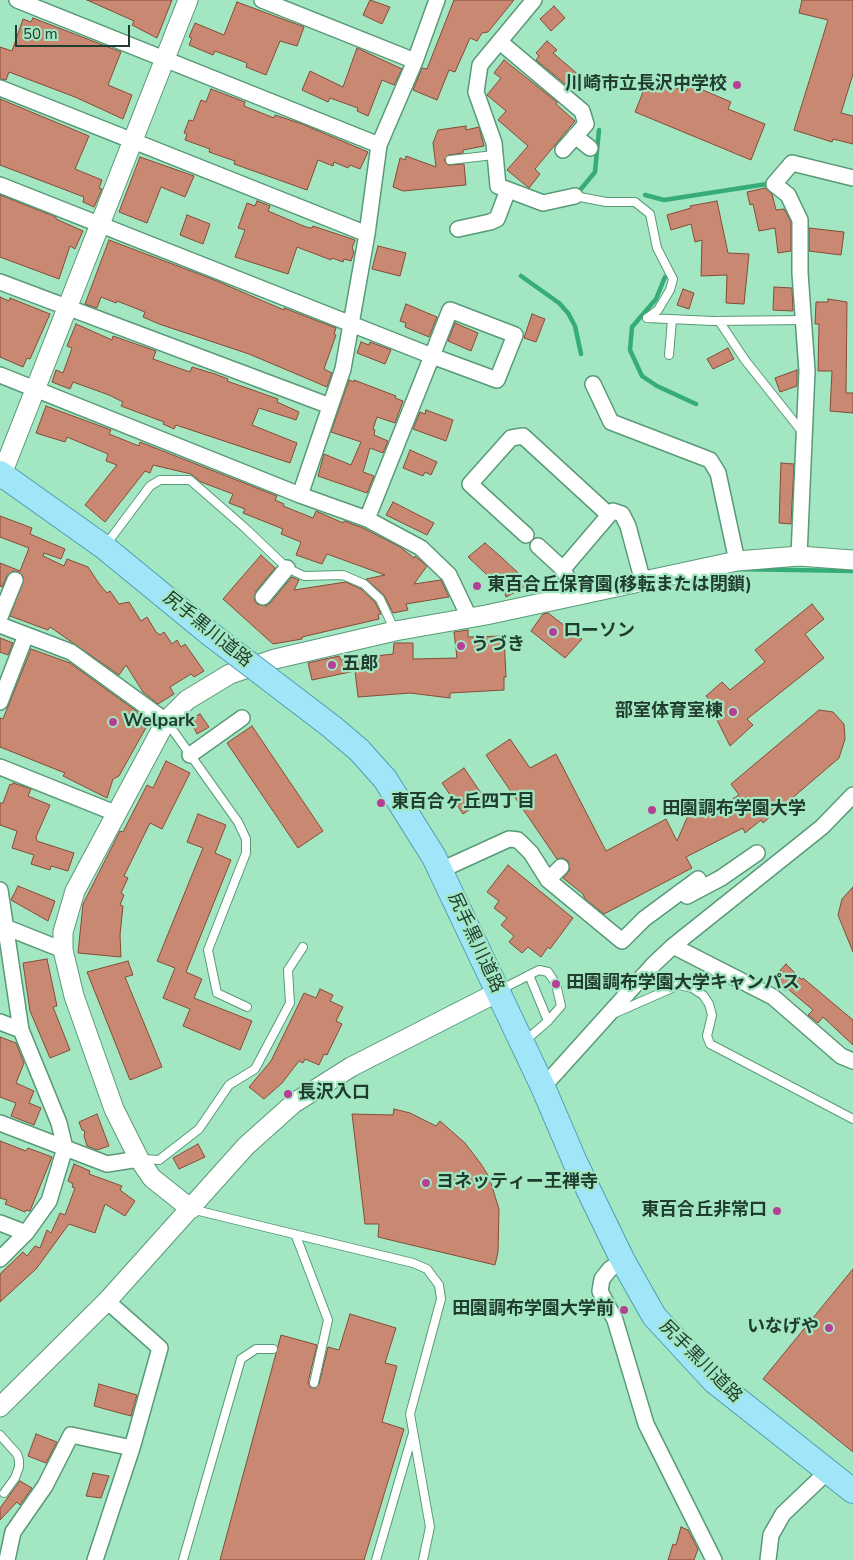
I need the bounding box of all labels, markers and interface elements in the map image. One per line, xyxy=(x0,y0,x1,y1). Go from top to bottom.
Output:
scale bar xyxy=(18,15,132,47)
text: 50 m xyxy=(23,24,58,44)
place label: 川崎市立長沢中学校 xyxy=(565,74,727,96)
marker: 川崎市立長沢中学校 xyxy=(731,79,743,91)
place label: 東百合丘保育園(移転または閉鎖) xyxy=(487,575,752,597)
marker: 東百合丘保育園(移転または閉鎖) xyxy=(471,580,483,592)
street label: 尻手黒川道路 xyxy=(158,588,256,672)
place label: ローソン xyxy=(563,621,635,643)
marker: ローソン xyxy=(547,626,559,638)
place label: うづき xyxy=(471,635,525,657)
marker: うづき xyxy=(455,640,467,652)
place label: 五郎 xyxy=(342,654,378,676)
marker: 五郎 xyxy=(326,659,338,671)
place label: 部室体育室棟 xyxy=(615,701,723,723)
marker: 部室体育室棟 xyxy=(727,706,739,718)
place label: Welpark xyxy=(123,711,195,733)
marker: Welpark xyxy=(107,716,119,728)
place label: 東百合ヶ丘四丁目 xyxy=(391,792,535,814)
marker: 東百合ヶ丘四丁目 xyxy=(375,797,387,809)
place label: 田園調布学園大学 xyxy=(662,799,806,821)
marker: 田園調布学園大学 xyxy=(646,804,658,816)
street label: 尻手黒川道路 xyxy=(442,889,508,997)
place label: 田園調布学園大学キャンパス xyxy=(566,973,800,995)
marker: 田園調布学園大学キャンパス xyxy=(550,978,562,990)
place label: 長沢入口 xyxy=(298,1083,370,1105)
marker: 長沢入口 xyxy=(282,1088,294,1100)
place label: ヨネッティー王禅寺 xyxy=(436,1172,598,1194)
marker: ヨネッティー王禅寺 xyxy=(420,1177,432,1189)
place label: 東百合丘非常口 xyxy=(641,1200,767,1222)
marker: 東百合丘非常口 xyxy=(771,1205,783,1217)
place label: 田園調布学園大学前 xyxy=(452,1299,614,1321)
marker: 田園調布学園大学前 xyxy=(618,1304,630,1316)
street label: 尻手黒川道路 xyxy=(654,1316,746,1408)
place label: いなげや xyxy=(747,1317,819,1339)
marker: いなげや xyxy=(823,1322,835,1334)

